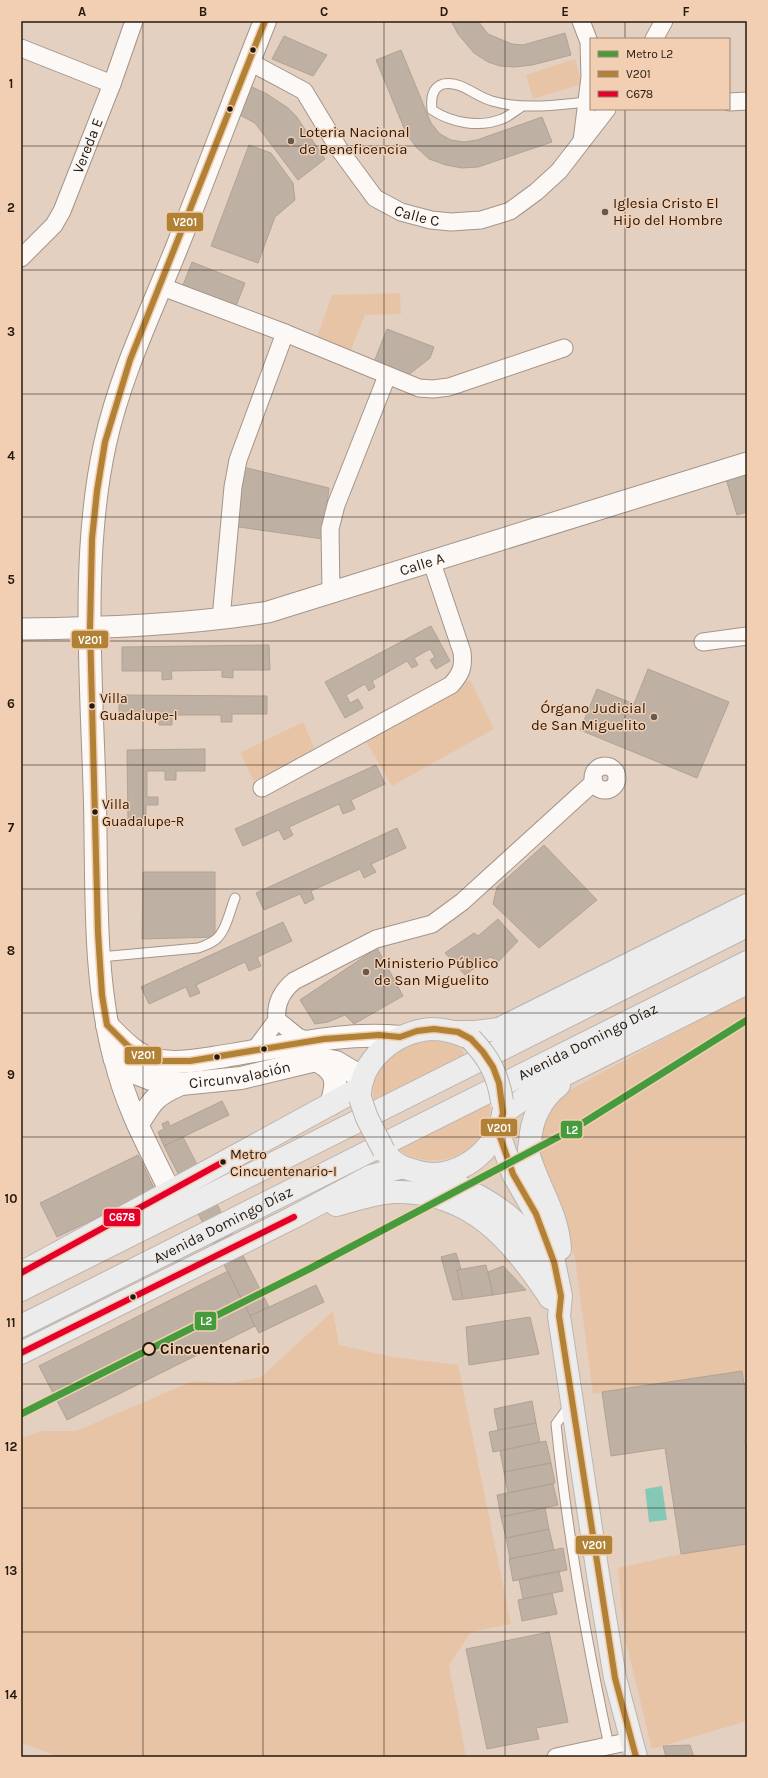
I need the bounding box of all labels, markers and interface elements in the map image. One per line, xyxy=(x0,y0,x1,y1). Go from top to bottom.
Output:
text: A xyxy=(78,4,86,19)
text: B xyxy=(199,4,207,19)
text: C xyxy=(320,4,328,19)
text: D xyxy=(440,4,449,19)
text: E xyxy=(561,4,569,19)
text: F xyxy=(682,4,690,19)
legend xyxy=(590,38,730,110)
unlabelled marker xyxy=(248,45,258,55)
text: Metro L2 xyxy=(626,47,673,61)
text: V201 xyxy=(626,67,651,81)
text: 1 xyxy=(9,76,13,91)
text: C678 xyxy=(626,87,653,101)
unlabelled marker xyxy=(225,104,235,114)
street label: Vereda E xyxy=(69,115,107,176)
place label: Loteria Nacional de Beneficencia xyxy=(299,123,410,158)
marker: Loteria Nacional de Beneficencia xyxy=(286,136,296,146)
place label: Iglesia Cristo El Hijo del Hombre xyxy=(613,194,723,229)
text: 2 xyxy=(7,200,15,215)
street label: Calle C xyxy=(391,201,440,230)
marker: Iglesia Cristo El Hijo del Hombre xyxy=(600,207,610,217)
line badge: V201 xyxy=(166,212,204,232)
text: V201 xyxy=(173,216,197,229)
text: 3 xyxy=(7,324,15,339)
text: 4 xyxy=(7,448,15,463)
street label: Calle A xyxy=(397,549,447,580)
text: 5 xyxy=(7,572,15,587)
line badge: V201 xyxy=(71,630,109,649)
text: V201 xyxy=(78,634,102,647)
place label: Villa Guadalupe-I xyxy=(100,690,178,724)
text: 6 xyxy=(7,696,15,711)
place label: Órgano Judicial de San Miguelito xyxy=(531,699,646,734)
marker: Villa Guadalupe-I xyxy=(87,701,97,711)
marker: Órgano Judicial de San Miguelito xyxy=(649,712,659,722)
place label: Villa Guadalupe-R xyxy=(102,796,184,830)
marker: Villa Guadalupe-R xyxy=(90,807,100,817)
text: 7 xyxy=(8,820,15,835)
text: 8 xyxy=(7,943,15,958)
place label: Ministerio Público de San Miguelito xyxy=(374,954,498,989)
marker: Ministerio Público de San Miguelito xyxy=(361,967,371,977)
street label: Avenida Domingo Díaz xyxy=(515,999,660,1084)
unlabelled marker xyxy=(259,1044,269,1054)
line badge: V201 xyxy=(124,1046,162,1065)
text: V201 xyxy=(131,1049,155,1062)
unlabelled marker xyxy=(212,1052,222,1062)
street label: Circunvalación xyxy=(188,1057,292,1092)
text: 9 xyxy=(7,1067,15,1082)
line badge: V201 xyxy=(480,1118,518,1137)
line badge: L2 xyxy=(560,1120,583,1139)
text: V201 xyxy=(487,1122,511,1135)
text: L2 xyxy=(566,1124,578,1137)
place label: Metro Cincuentenario-I xyxy=(230,1146,337,1180)
marker: Metro Cincuentenario-I xyxy=(218,1157,228,1167)
street label: Avenida Domingo Díaz xyxy=(150,1182,296,1267)
text: 10 xyxy=(5,1191,17,1206)
line badge: C678 xyxy=(103,1208,141,1227)
text: C678 xyxy=(109,1211,135,1224)
unlabelled marker xyxy=(128,1292,138,1302)
line badge: L2 xyxy=(194,1311,217,1331)
text: 11 xyxy=(6,1315,16,1330)
text: L2 xyxy=(200,1315,212,1328)
place label: Cincuentenario xyxy=(160,1340,270,1358)
marker: Cincuentenario xyxy=(142,1342,156,1356)
text: 12 xyxy=(5,1439,17,1454)
line badge: V201 xyxy=(575,1535,613,1555)
text: V201 xyxy=(582,1539,606,1552)
text: 13 xyxy=(5,1563,17,1578)
text: 14 xyxy=(5,1687,17,1702)

